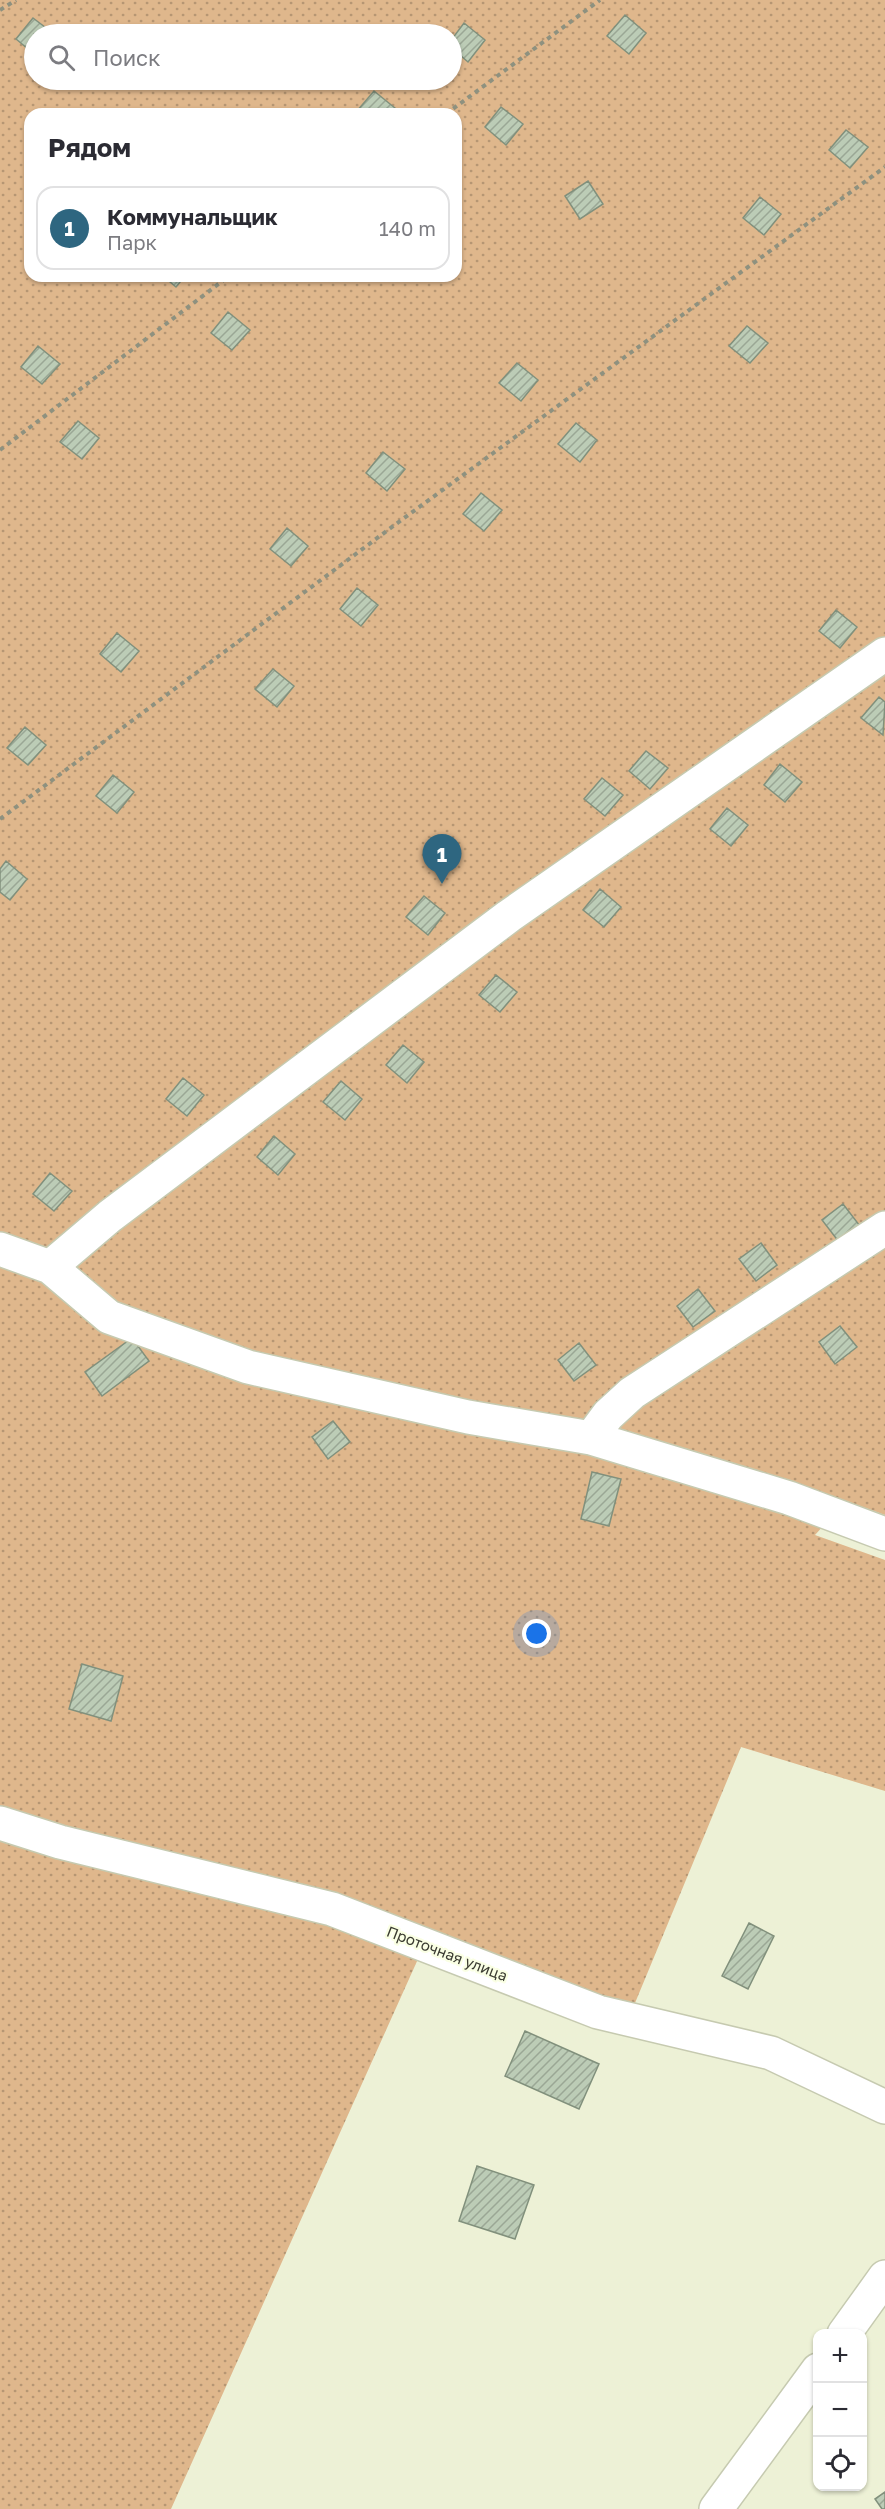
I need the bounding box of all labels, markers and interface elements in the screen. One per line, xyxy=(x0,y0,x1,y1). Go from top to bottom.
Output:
search box xyxy=(24,24,462,90)
icon: search xyxy=(45,41,78,74)
text: Поиск xyxy=(93,44,161,71)
text: Рядом xyxy=(48,132,131,163)
text: Коммунальщик xyxy=(107,203,278,230)
text: 1 xyxy=(64,216,75,240)
text: 140 m xyxy=(379,216,436,240)
text: Парк xyxy=(107,230,157,254)
pin: 1 xyxy=(422,834,462,884)
your location xyxy=(522,1619,551,1648)
street label: Проточная улица xyxy=(385,1922,510,1984)
map controls xyxy=(813,2329,867,2491)
button: + xyxy=(813,2329,867,2383)
button: − xyxy=(813,2383,867,2437)
button: locate xyxy=(813,2437,867,2491)

